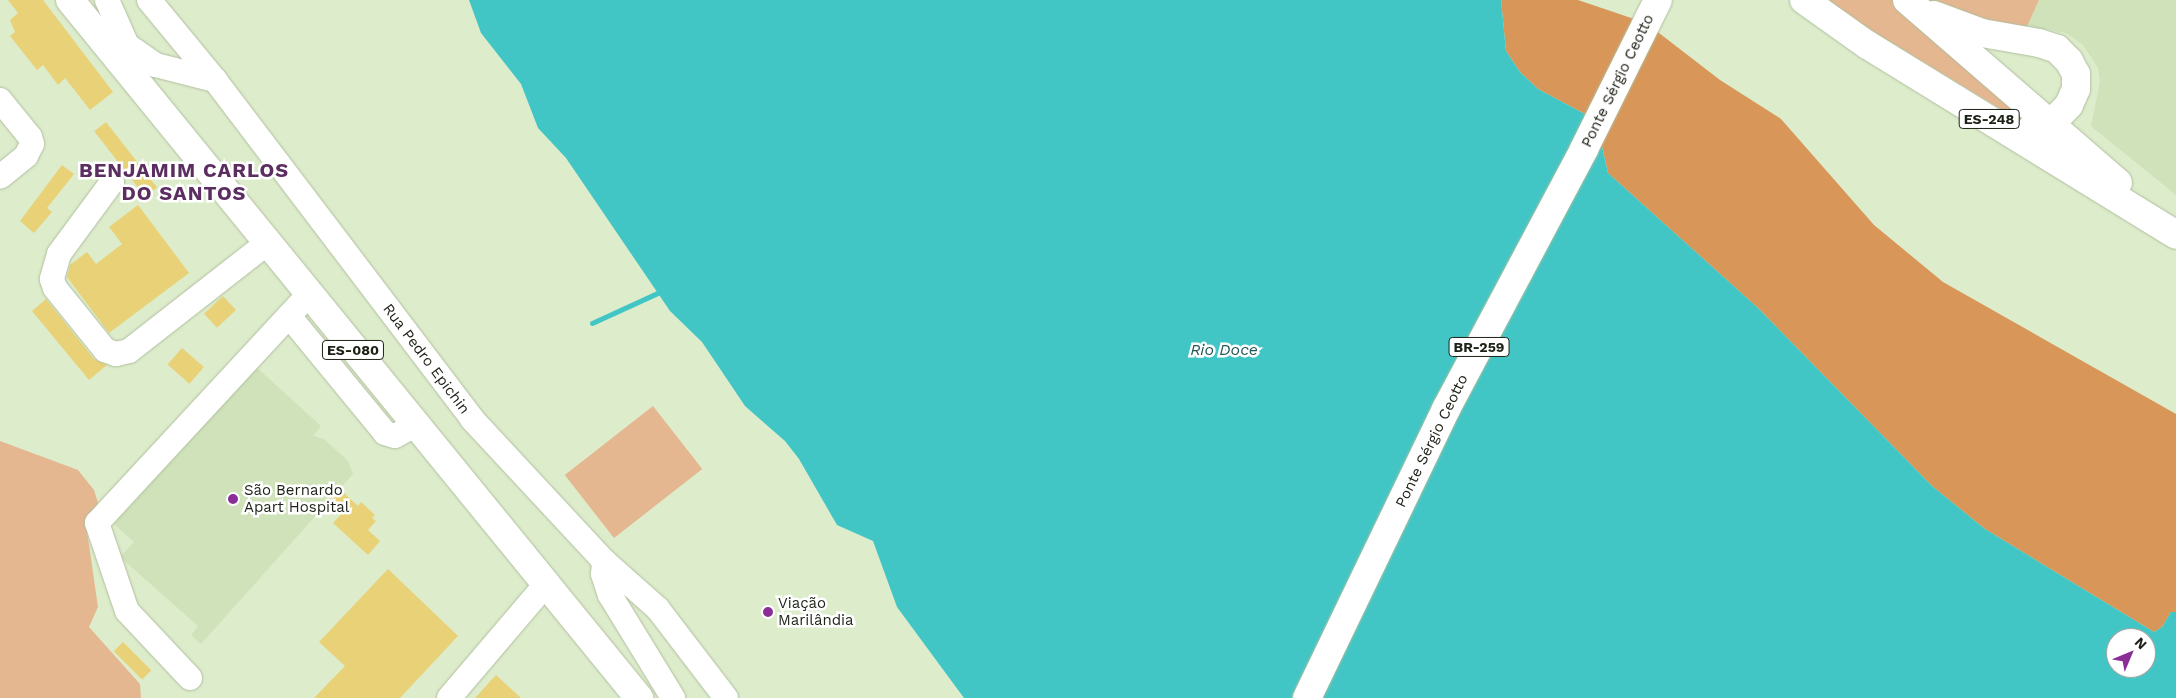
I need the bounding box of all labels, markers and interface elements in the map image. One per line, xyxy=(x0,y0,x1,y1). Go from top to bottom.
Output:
street label: Ponte Sérgio Ceotto xyxy=(1578,12,1658,150)
road number: ES-248 xyxy=(1958,108,2020,130)
district label: BENJAMIM CARLOS DO SANTOS xyxy=(77,159,291,206)
street label: Rua Pedro Epichin xyxy=(379,300,473,418)
road number: BR-259 xyxy=(1448,336,1510,358)
road number: ES-080 xyxy=(322,338,384,362)
water label: Rio Doce xyxy=(1190,340,1258,360)
street label: Ponte Sérgio Ceotto xyxy=(1392,372,1472,510)
place label: São Bernardo Apart Hospital xyxy=(244,481,349,516)
marker: São Bernardo Apart Hospital xyxy=(226,492,240,506)
place label: Viação Marilândia xyxy=(778,594,854,629)
marker: Viação Marilândia xyxy=(762,606,774,618)
north arrow xyxy=(2106,628,2156,678)
text: N xyxy=(2132,634,2150,652)

